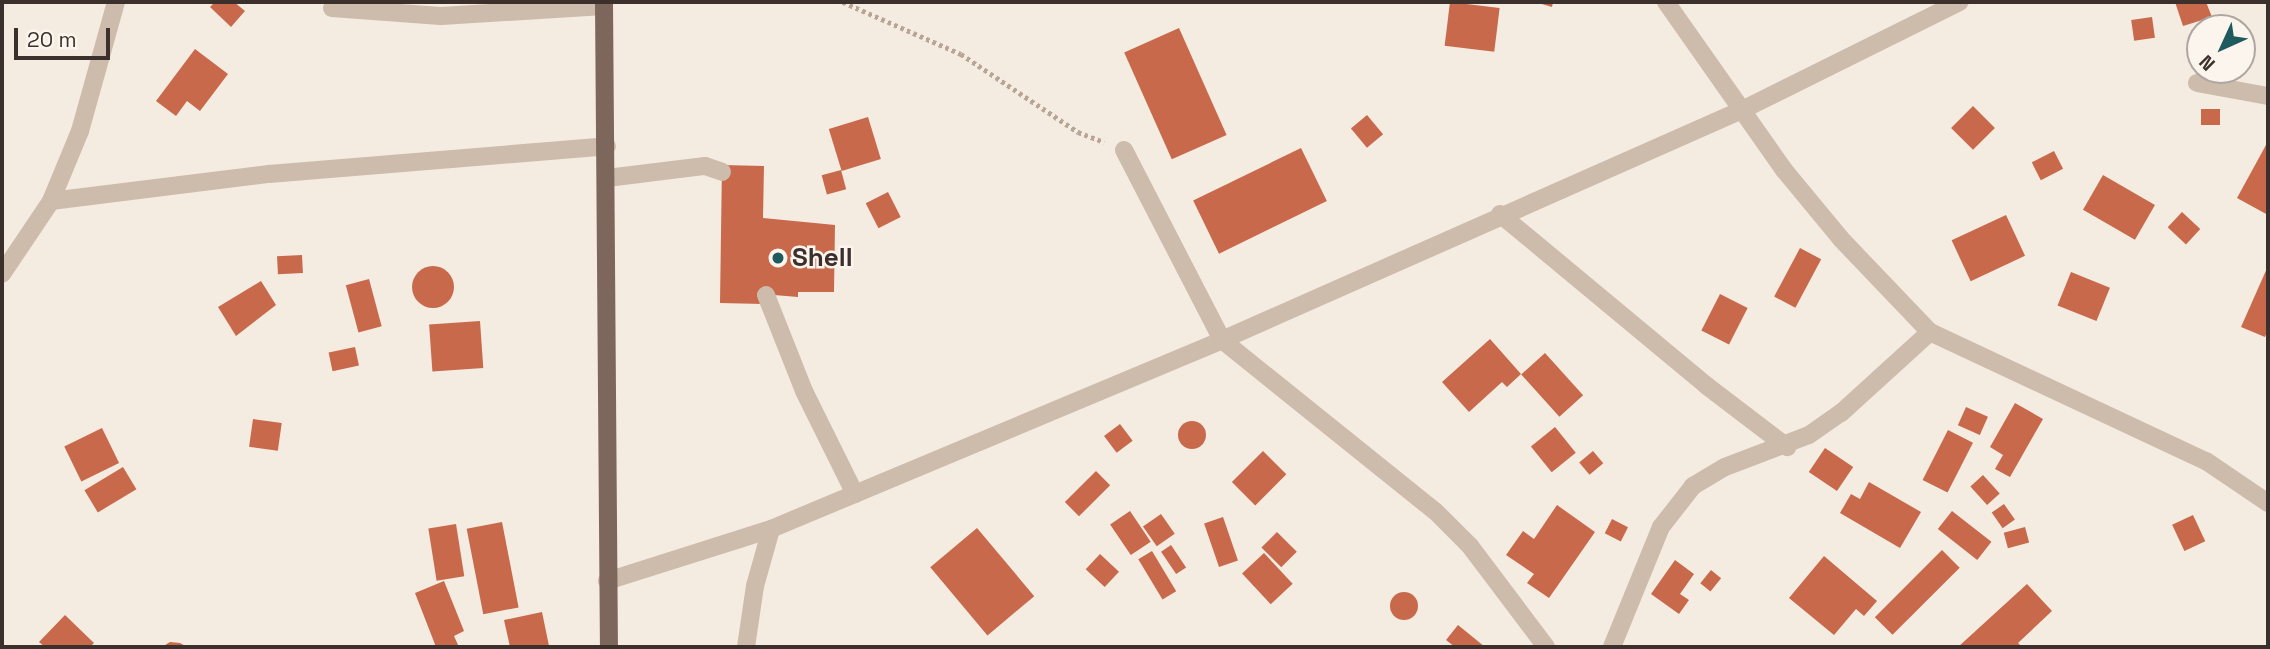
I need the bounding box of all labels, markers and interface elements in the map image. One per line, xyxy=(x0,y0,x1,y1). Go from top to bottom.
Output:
scale bar xyxy=(18,14,114,58)
north arrow xyxy=(2186,14,2256,84)
text: 20 m xyxy=(27,26,77,53)
text: N xyxy=(2194,49,2221,76)
place label: Shell xyxy=(792,242,853,274)
marker: Shell xyxy=(770,250,786,266)

